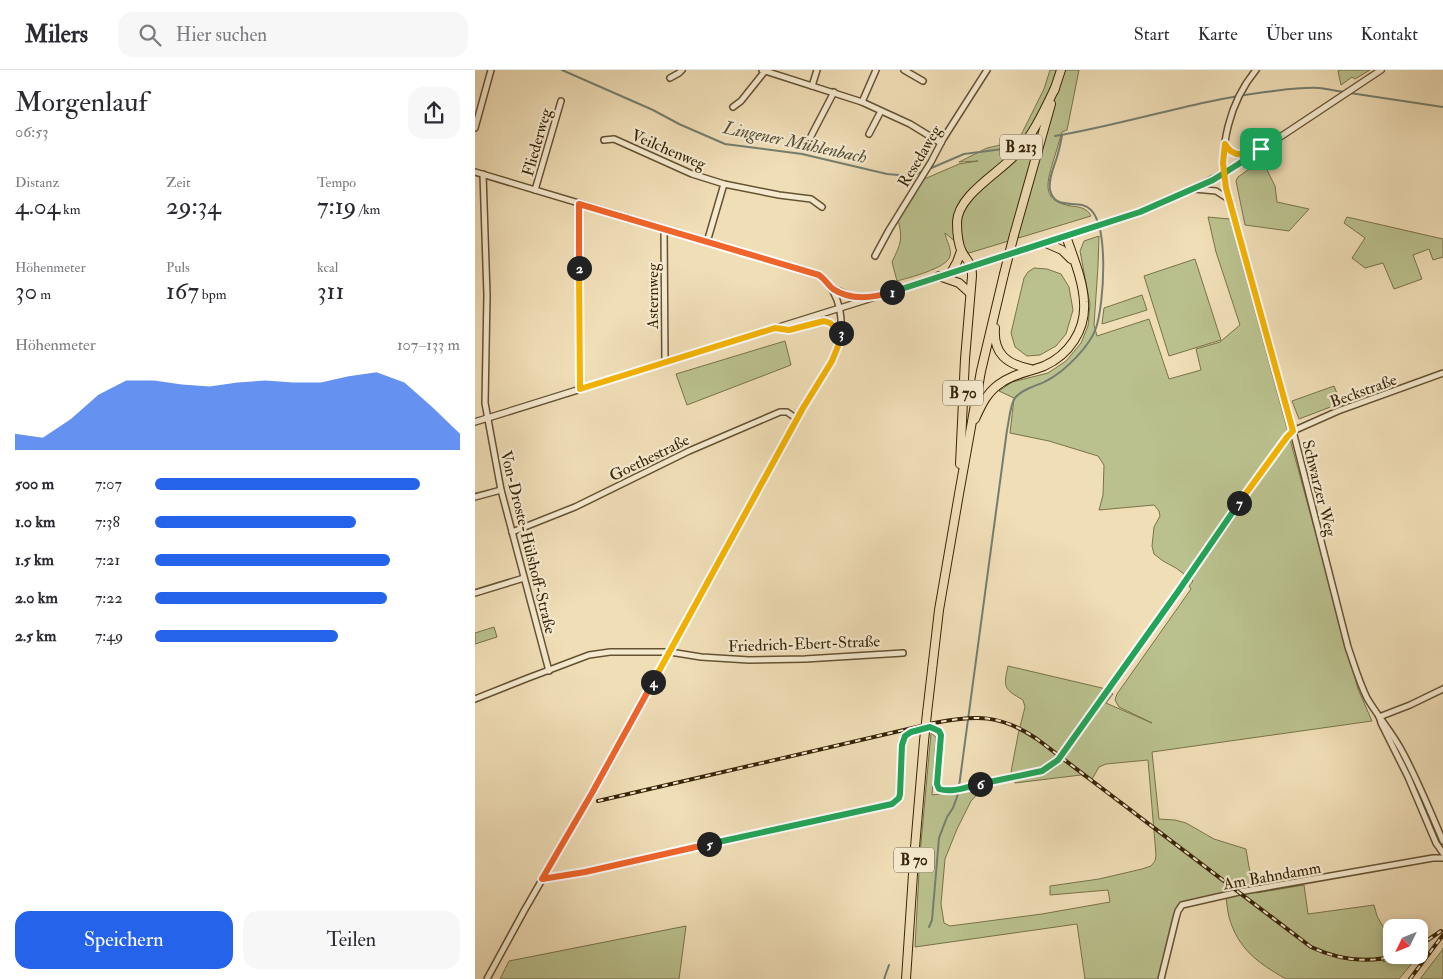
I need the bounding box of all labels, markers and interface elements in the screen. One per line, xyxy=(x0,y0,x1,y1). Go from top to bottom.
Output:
search box xyxy=(118,12,468,57)
text: Milers xyxy=(25,19,88,50)
icon: search xyxy=(136,21,164,49)
text: Hier suchen xyxy=(176,23,267,47)
text: Start xyxy=(1134,23,1170,46)
text: Karte xyxy=(1198,23,1238,46)
text: Über uns xyxy=(1266,23,1332,46)
text: Kontakt xyxy=(1360,23,1418,46)
text: Morgenlauf xyxy=(15,85,148,120)
button: share xyxy=(408,87,460,139)
street label: Fliederweg xyxy=(518,105,557,179)
water label: Lingener Mühlenbach xyxy=(720,116,869,169)
street label: Resedaweg xyxy=(894,121,947,191)
text: 06:53 xyxy=(15,122,48,142)
street label: Veilchenweg xyxy=(628,125,710,175)
pin xyxy=(1240,128,1282,170)
road number: B 213 xyxy=(1000,134,1042,160)
icon: arrive xyxy=(1247,135,1275,163)
text: Distanz xyxy=(15,174,59,191)
text: Zeit xyxy=(166,174,191,191)
text: Tempo xyxy=(317,174,356,191)
text: 4.04 xyxy=(15,191,60,222)
text: 29:34 xyxy=(166,191,221,222)
text: 7:19 xyxy=(317,191,356,222)
text: km xyxy=(60,201,81,218)
text: /km xyxy=(356,201,380,218)
pin: 2 xyxy=(567,256,591,280)
text: Höhenmeter xyxy=(15,259,86,276)
text: Puls xyxy=(166,259,190,276)
text: kcal xyxy=(317,259,338,276)
text: 2 xyxy=(576,260,583,277)
street label: Asternweg xyxy=(643,262,663,330)
text: 30 xyxy=(15,276,37,307)
text: 167 xyxy=(166,276,199,307)
text: 311 xyxy=(317,276,344,307)
pin: 1 xyxy=(879,280,905,304)
text: 1 xyxy=(890,284,895,301)
text: m xyxy=(37,286,51,303)
text: bpm xyxy=(199,286,227,303)
pin: 3 xyxy=(829,320,853,346)
text: 3 xyxy=(839,325,844,342)
text: Höhenmeter xyxy=(15,335,96,355)
text: 107–133 m xyxy=(397,335,460,355)
street label: Beckstraße xyxy=(1327,370,1400,412)
road number: B 70 xyxy=(943,380,983,406)
street label: Goethestraße xyxy=(606,430,693,486)
street label: Schwarzer Weg xyxy=(1297,438,1341,540)
street label: Von-Droste-Hülshoff-Straße xyxy=(496,449,561,636)
text: 500 m xyxy=(15,474,54,494)
text: 7:07 xyxy=(95,474,122,494)
pin: 7 xyxy=(1227,490,1251,516)
text: 7 xyxy=(1236,495,1243,512)
text: 1.0 km xyxy=(15,512,55,532)
text: 7:38 xyxy=(95,512,120,532)
text: 1.5 km xyxy=(15,550,54,570)
text: 7:21 xyxy=(95,550,120,570)
text: 2.0 km xyxy=(15,588,58,608)
text: 7:22 xyxy=(95,588,123,608)
text: 2.5 km xyxy=(15,626,56,646)
text: 7:49 xyxy=(95,626,123,646)
street label: Friedrich-Ebert-Straße xyxy=(728,631,881,657)
pin: 4 xyxy=(641,670,665,694)
text: 4 xyxy=(650,674,657,691)
pin: 6 xyxy=(967,772,993,796)
text: 6 xyxy=(977,776,984,793)
pin: 5 xyxy=(697,832,721,856)
text: 5 xyxy=(706,836,713,853)
road number: B 70 xyxy=(894,848,934,872)
street label: Am Bahndamm xyxy=(1221,857,1323,895)
button: Speichern xyxy=(15,911,233,969)
button: Teilen xyxy=(243,911,460,969)
north arrow xyxy=(1383,919,1427,964)
map controls xyxy=(1383,919,1428,964)

